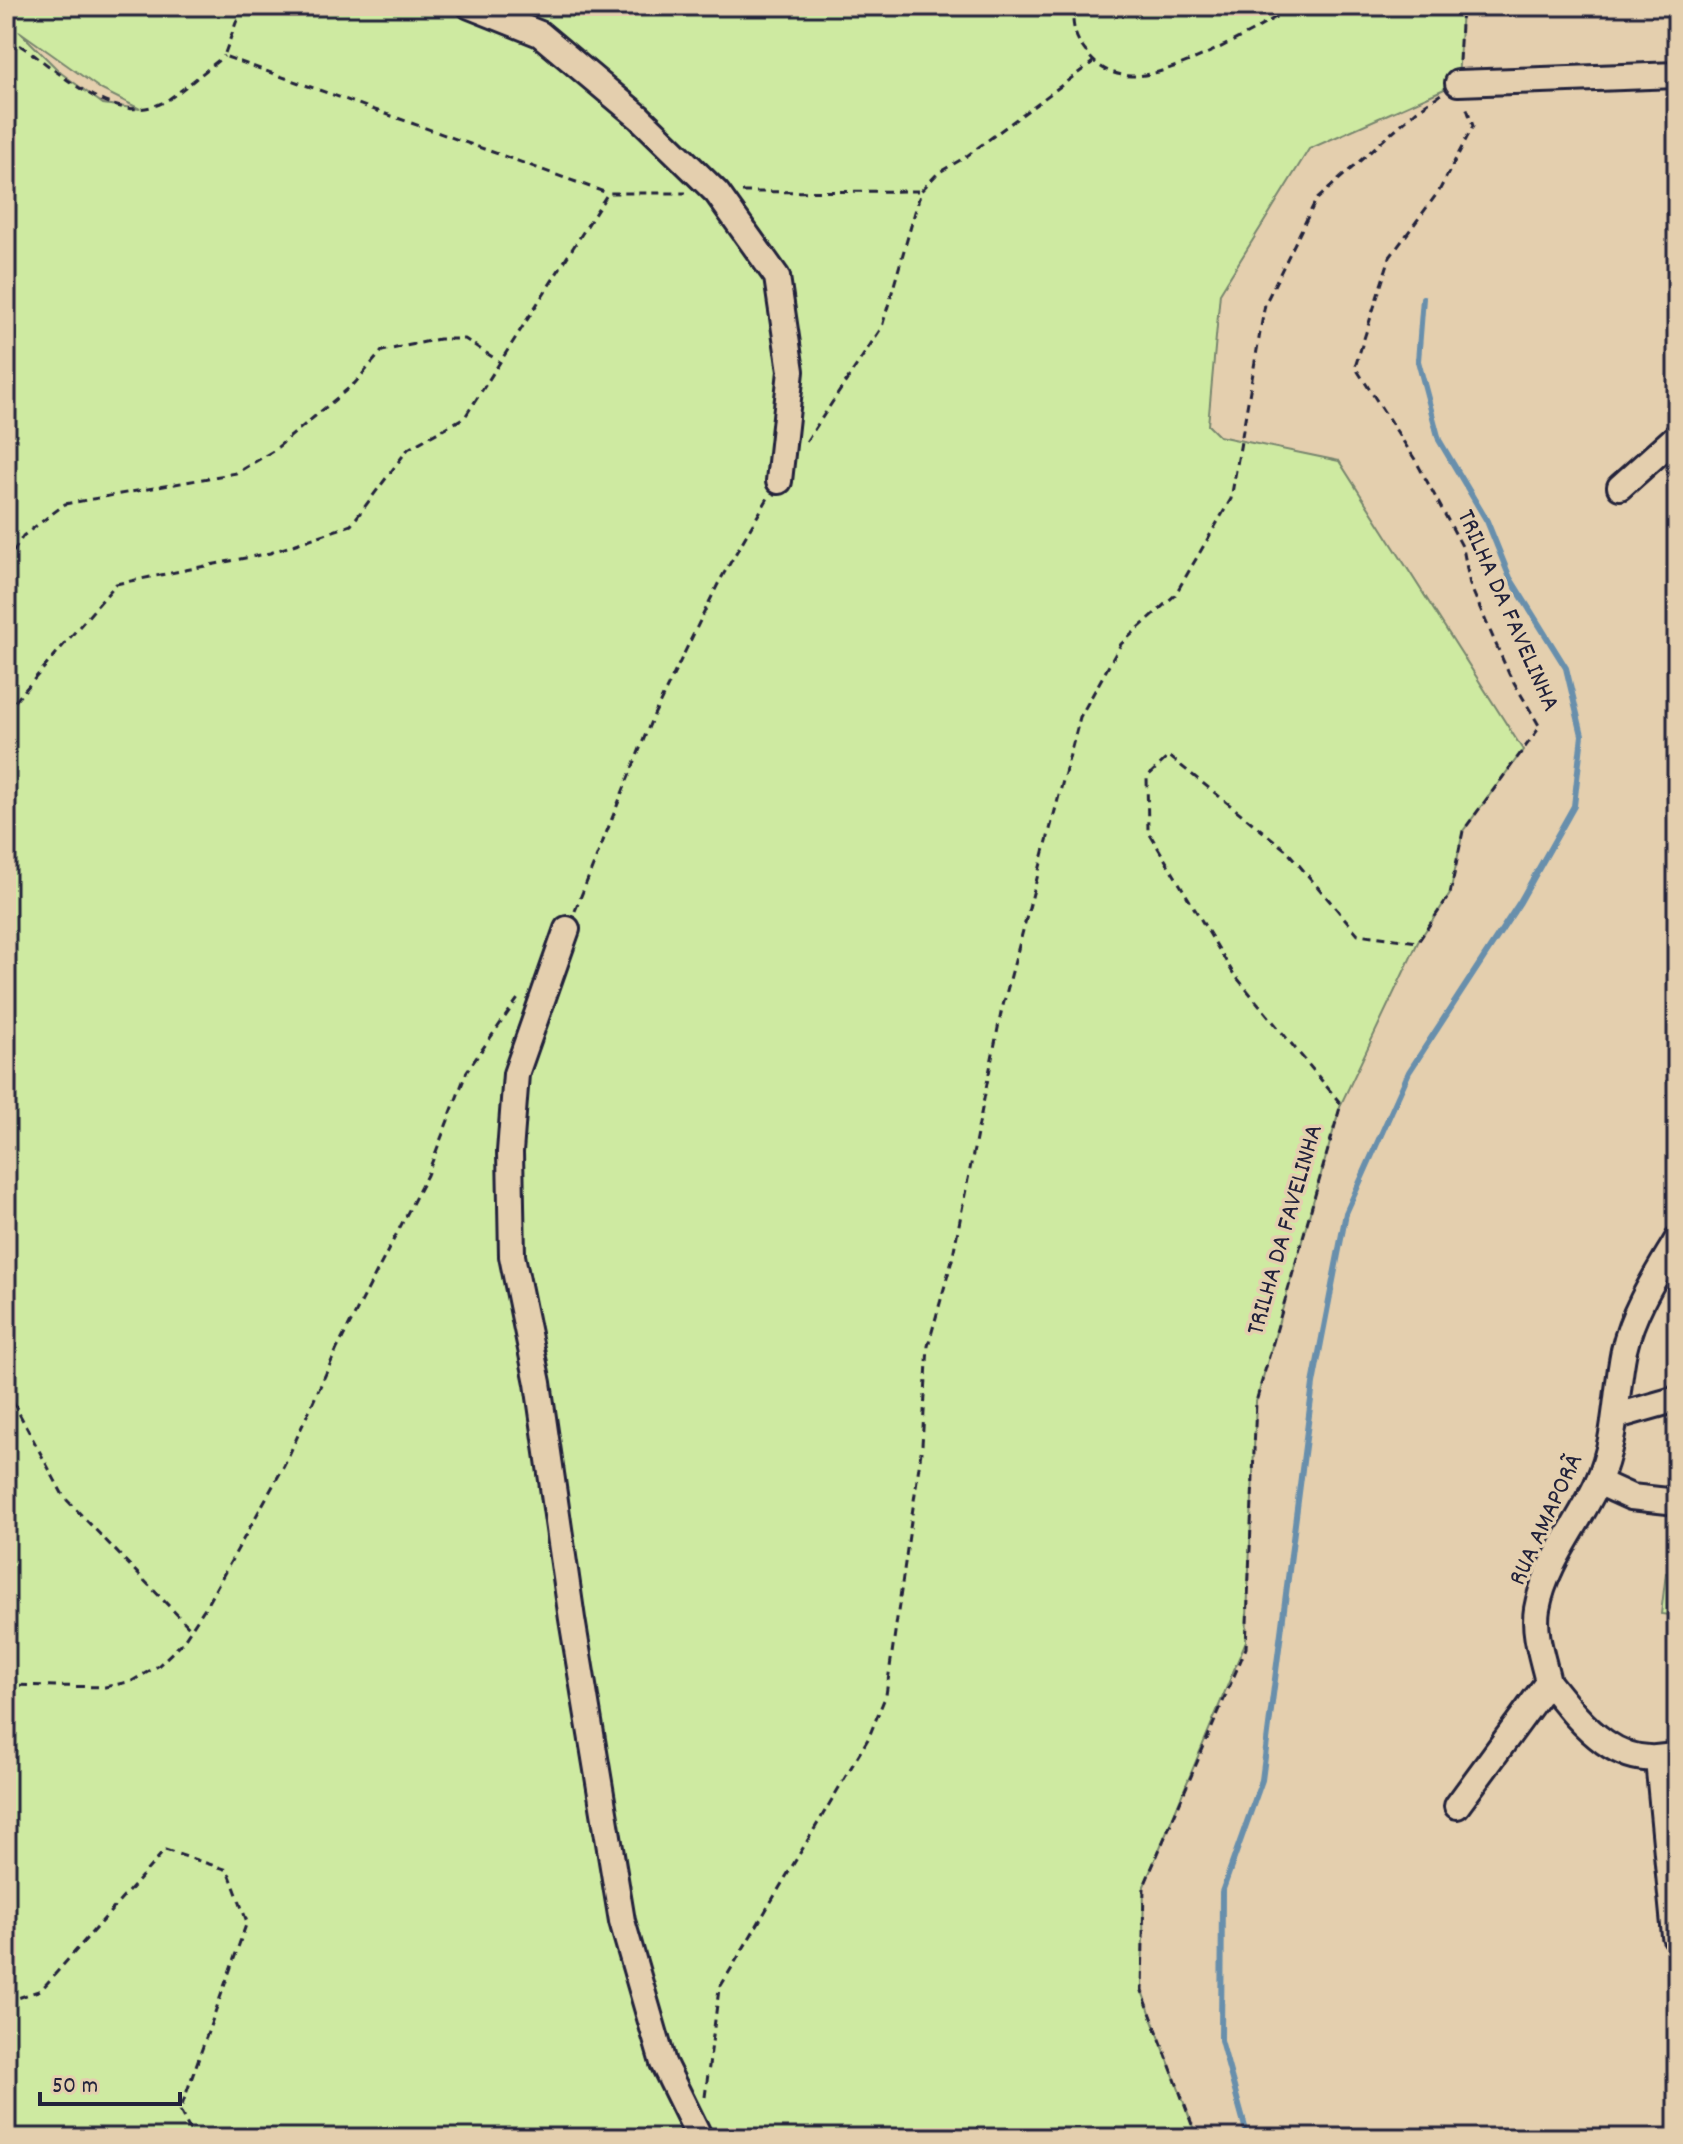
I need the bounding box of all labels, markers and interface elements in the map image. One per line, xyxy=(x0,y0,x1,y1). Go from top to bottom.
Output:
street label: TRILHA DA FAVELINHA xyxy=(1446,504,1568,718)
street label: TRILHA DA FAVELINHA xyxy=(1238,1120,1334,1340)
street label: RUA AMAPORÃ xyxy=(1500,1448,1594,1592)
scale bar xyxy=(40,2056,180,2106)
text: 50 m xyxy=(52,2070,98,2104)

